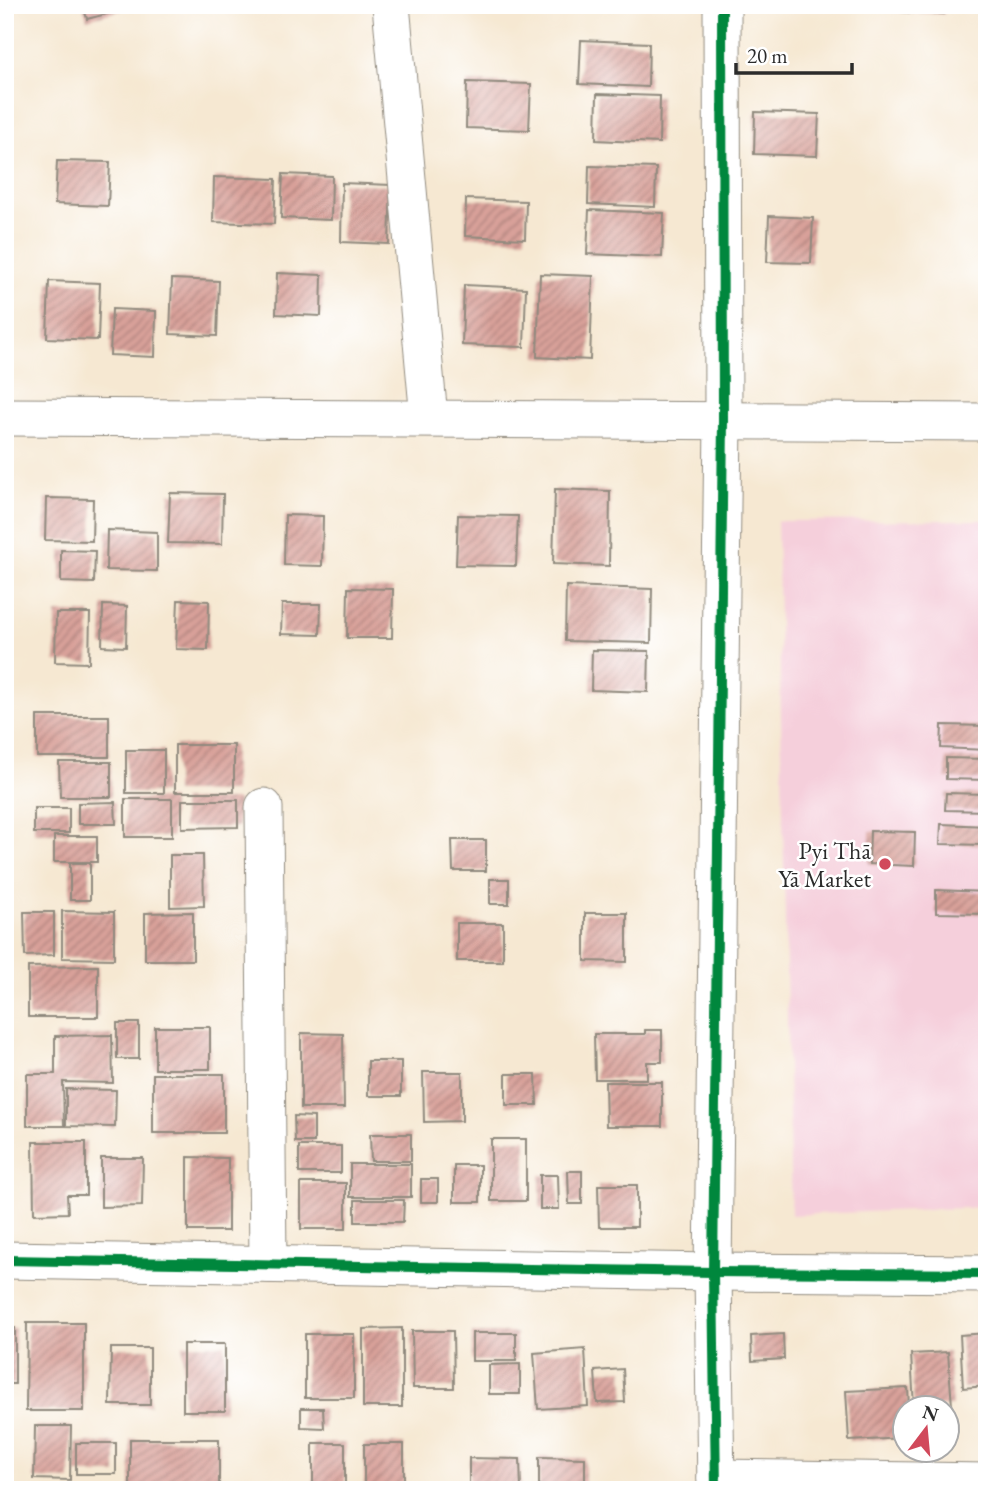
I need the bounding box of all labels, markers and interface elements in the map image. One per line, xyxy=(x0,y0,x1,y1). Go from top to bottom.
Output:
scale bar xyxy=(736,32,852,76)
text: 20 m xyxy=(747,42,788,69)
place label: Pyi Thā Yā Market xyxy=(778,835,871,894)
marker: Pyi Thā Yā Market xyxy=(877,856,893,872)
north arrow xyxy=(890,1394,960,1464)
text: N xyxy=(920,1399,942,1427)

